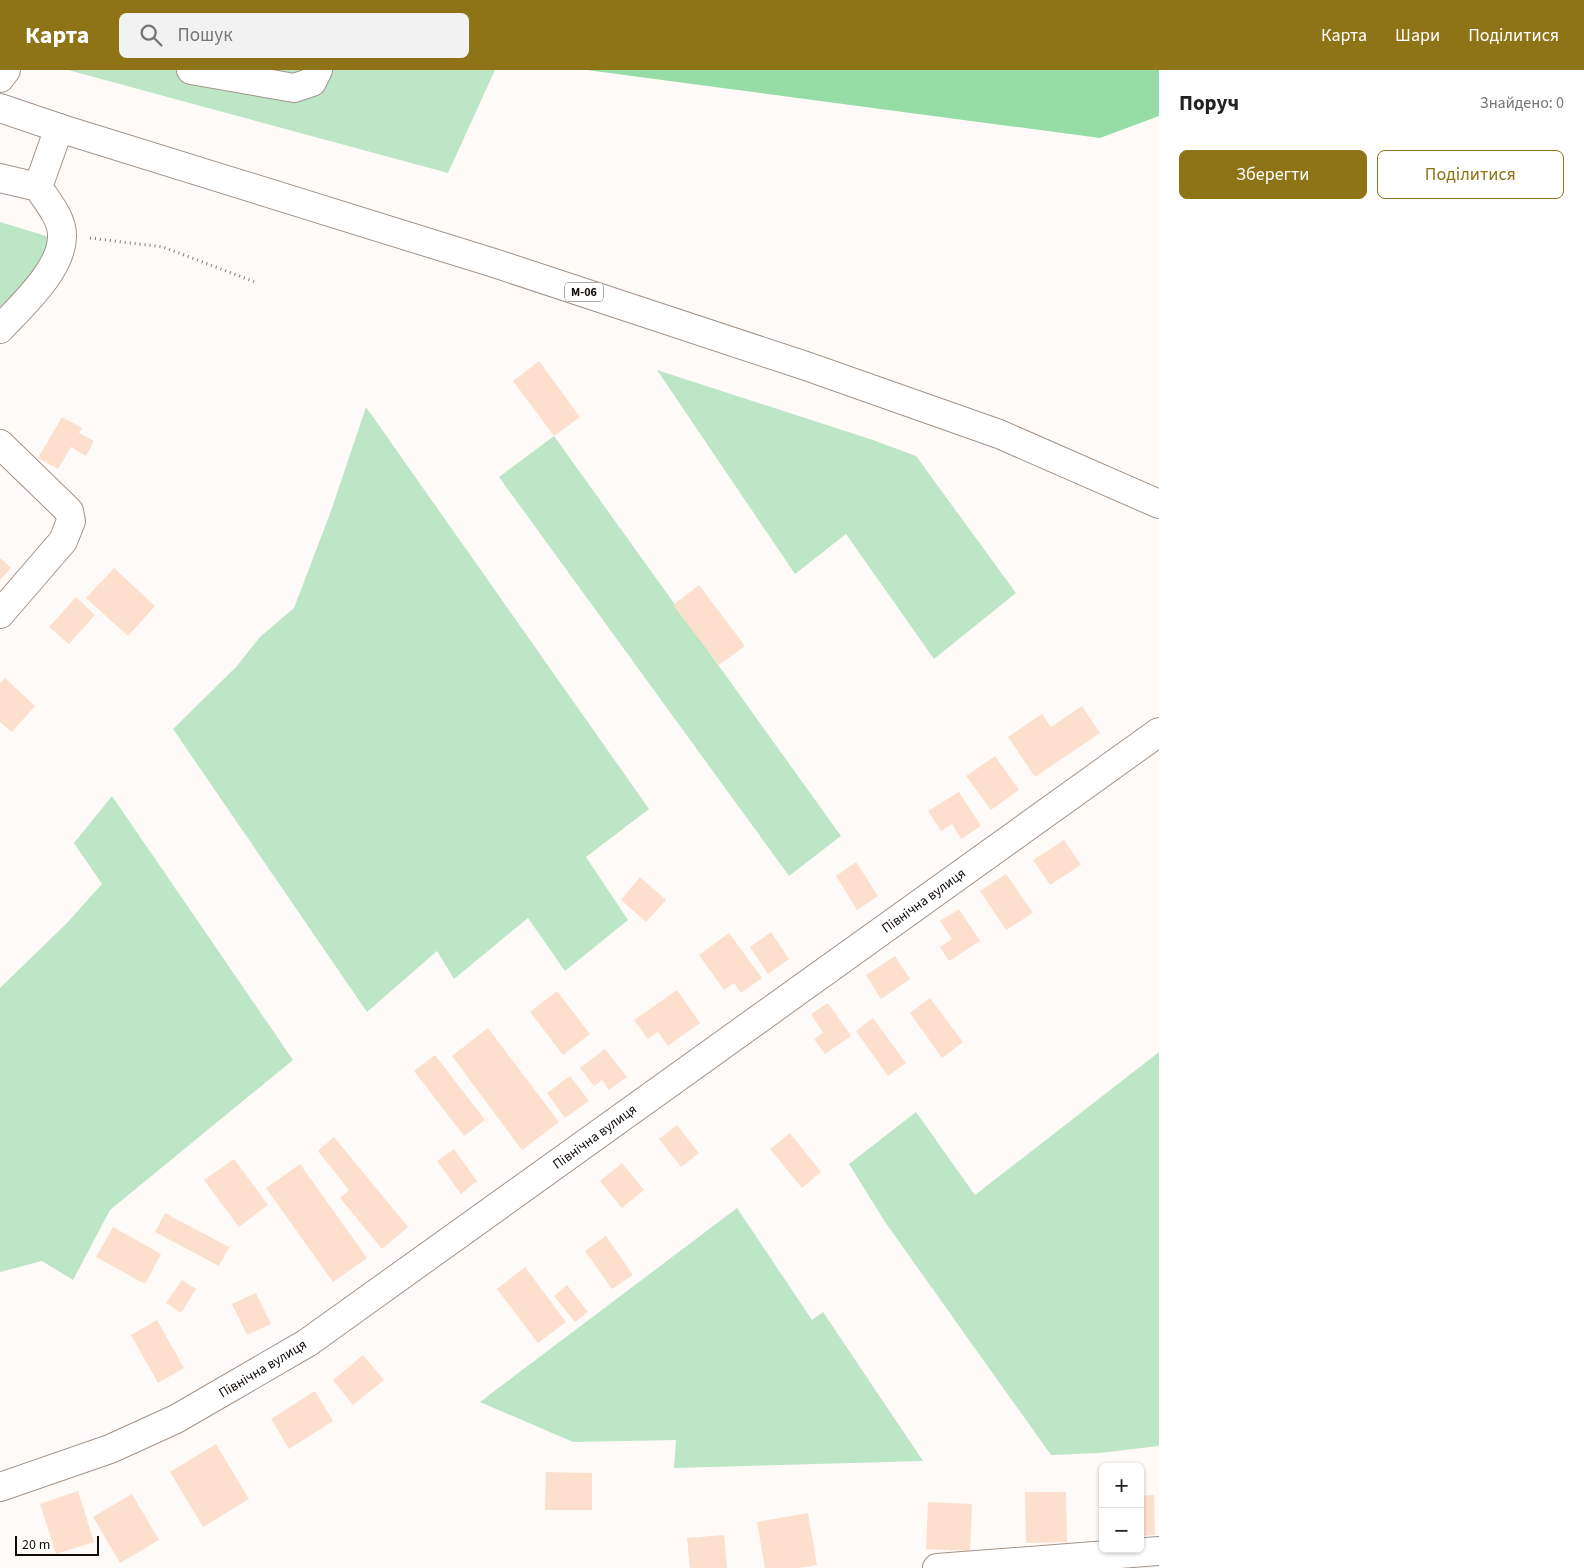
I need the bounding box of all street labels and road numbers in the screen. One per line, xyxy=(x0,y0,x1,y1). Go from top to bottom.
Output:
road number: М-06 xyxy=(565,282,603,302)
street label: Північна вулиця xyxy=(878,864,970,938)
street label: Північна вулиця xyxy=(549,1100,641,1174)
street label: Північна вулиця xyxy=(215,1335,311,1403)

